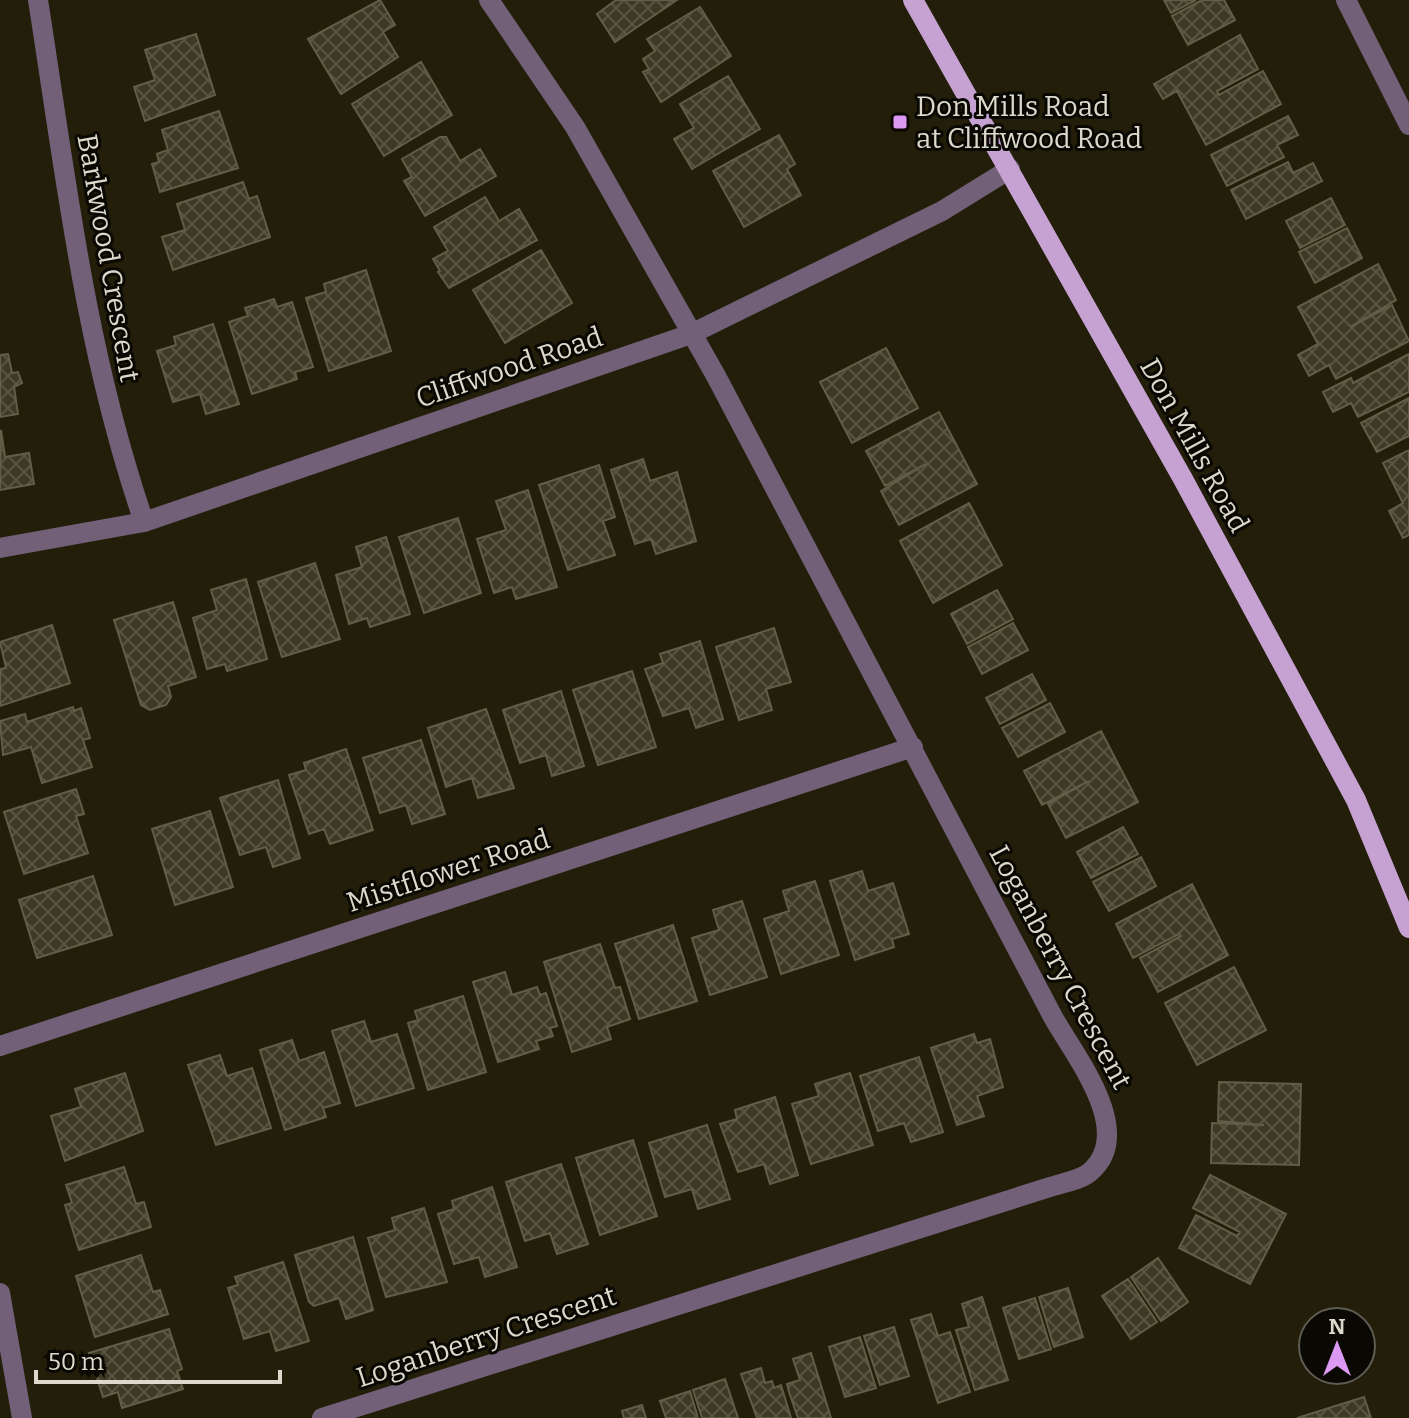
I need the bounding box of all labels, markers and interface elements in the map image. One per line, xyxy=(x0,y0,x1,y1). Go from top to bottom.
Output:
place label: Don Mills Road at Cliffwood Road xyxy=(916,90,1142,155)
marker: Don Mills Road at Cliffwood Road xyxy=(891,113,909,131)
street label: Barkwood Crescent xyxy=(70,132,147,385)
street label: Cliffwood Road xyxy=(412,320,607,415)
street label: Don Mills Road xyxy=(1133,353,1256,538)
street label: Mistflower Road xyxy=(343,822,554,919)
street label: Loganberry Crescent xyxy=(982,840,1139,1095)
street label: Loganberry Crescent xyxy=(352,1279,620,1394)
north arrow xyxy=(1297,1306,1377,1386)
text: N xyxy=(1329,1313,1346,1340)
scale bar xyxy=(36,1334,280,1384)
text: 50 m xyxy=(48,1348,104,1376)

